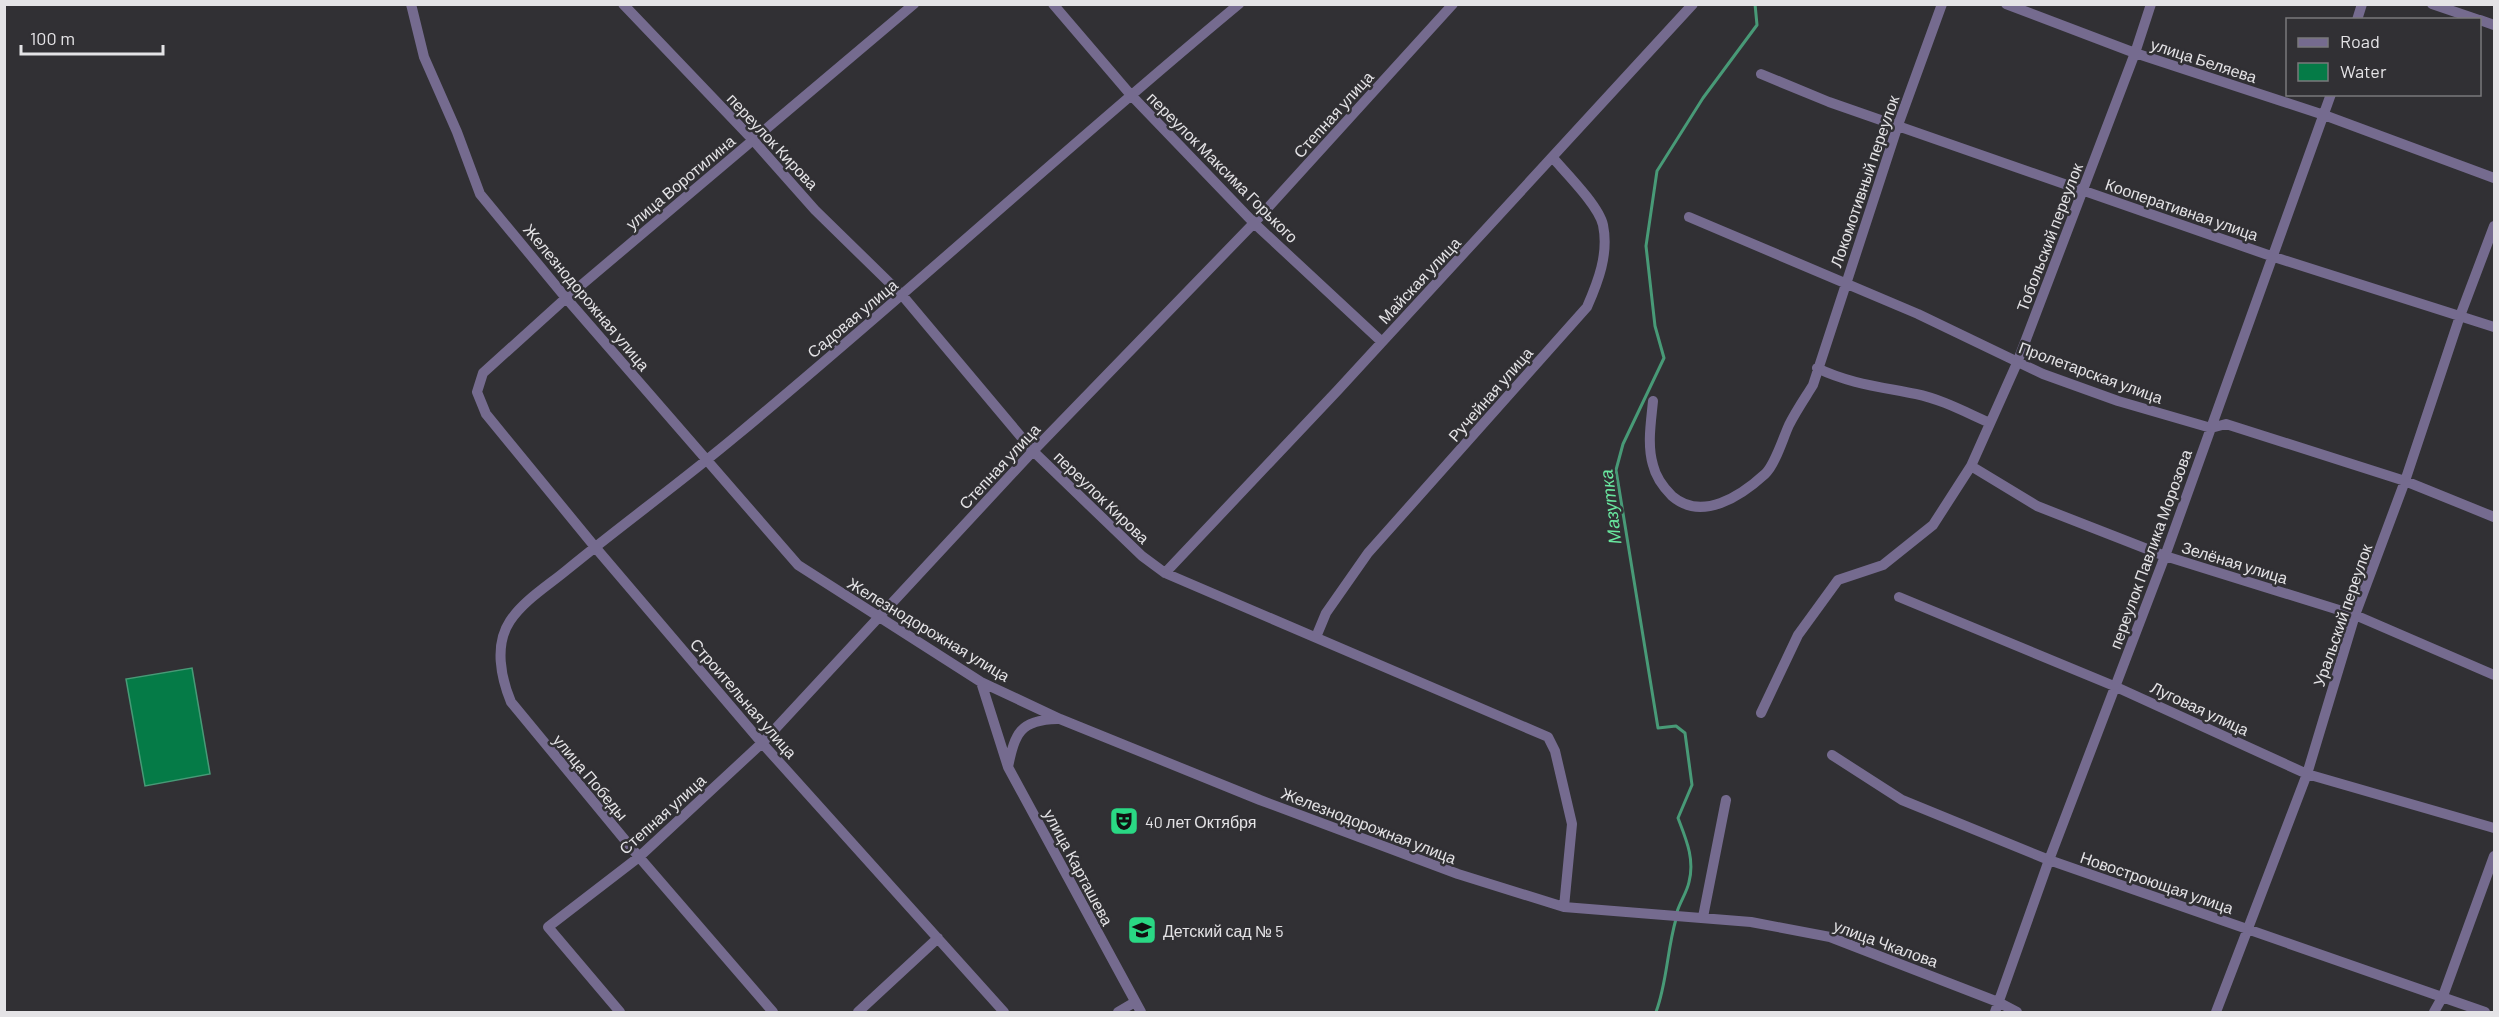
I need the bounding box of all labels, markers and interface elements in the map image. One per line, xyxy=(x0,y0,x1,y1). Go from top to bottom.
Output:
scale bar xyxy=(21,18,164,56)
legend xyxy=(2286,18,2481,96)
text: 100 m xyxy=(30,27,75,49)
text: Road xyxy=(2340,30,2380,52)
street label: улица Беляева xyxy=(2149,34,2259,86)
text: Water xyxy=(2340,60,2387,82)
street label: Степная улица xyxy=(1289,67,1377,161)
street label: переулок Максима Горького xyxy=(1144,88,1302,246)
street label: переулок Кирова xyxy=(724,89,823,193)
street label: Локомотивный переулок xyxy=(1826,92,1903,269)
street label: улица Воротилина xyxy=(622,131,738,233)
street label: Тобольский переулок xyxy=(2012,159,2086,314)
street label: Кооперативная улица xyxy=(2103,174,2261,244)
street label: Железнодорожная улица xyxy=(520,220,654,374)
street label: Майская улица xyxy=(1374,233,1464,327)
street label: Садовая улица xyxy=(803,275,901,361)
street label: Пролетарская улица xyxy=(2016,337,2166,407)
street label: Ручейная улица xyxy=(1444,343,1536,445)
street label: Степная улица xyxy=(955,419,1043,513)
street label: переулок Кирова xyxy=(1051,447,1154,547)
street label: переулок Павлика Морозова xyxy=(2105,447,2195,651)
water label: Мазутка xyxy=(1595,468,1625,546)
street label: Зелёная улица xyxy=(2180,537,2290,587)
street label: Уральский переулок xyxy=(2309,540,2376,689)
street label: Железнодорожная улица xyxy=(845,573,1014,685)
street label: Строительная улица xyxy=(687,634,801,762)
street label: Луговая улица xyxy=(2148,677,2252,739)
street label: улица Победы xyxy=(550,730,632,824)
street label: Степная улица xyxy=(615,770,709,858)
street label: Железнодорожная улица xyxy=(1279,783,1459,867)
theatre icon: 40 лет Октября xyxy=(1108,805,1140,837)
street label: улица Карташева xyxy=(1040,806,1118,928)
place label: 40 лет Октября xyxy=(1145,812,1256,831)
street label: Новостроющая улица xyxy=(2078,847,2236,917)
school or university icon: Детский сад № 5 xyxy=(1126,914,1158,946)
street label: улица Чкалова xyxy=(1831,915,1941,971)
place label: Детский сад № 5 xyxy=(1163,921,1283,940)

